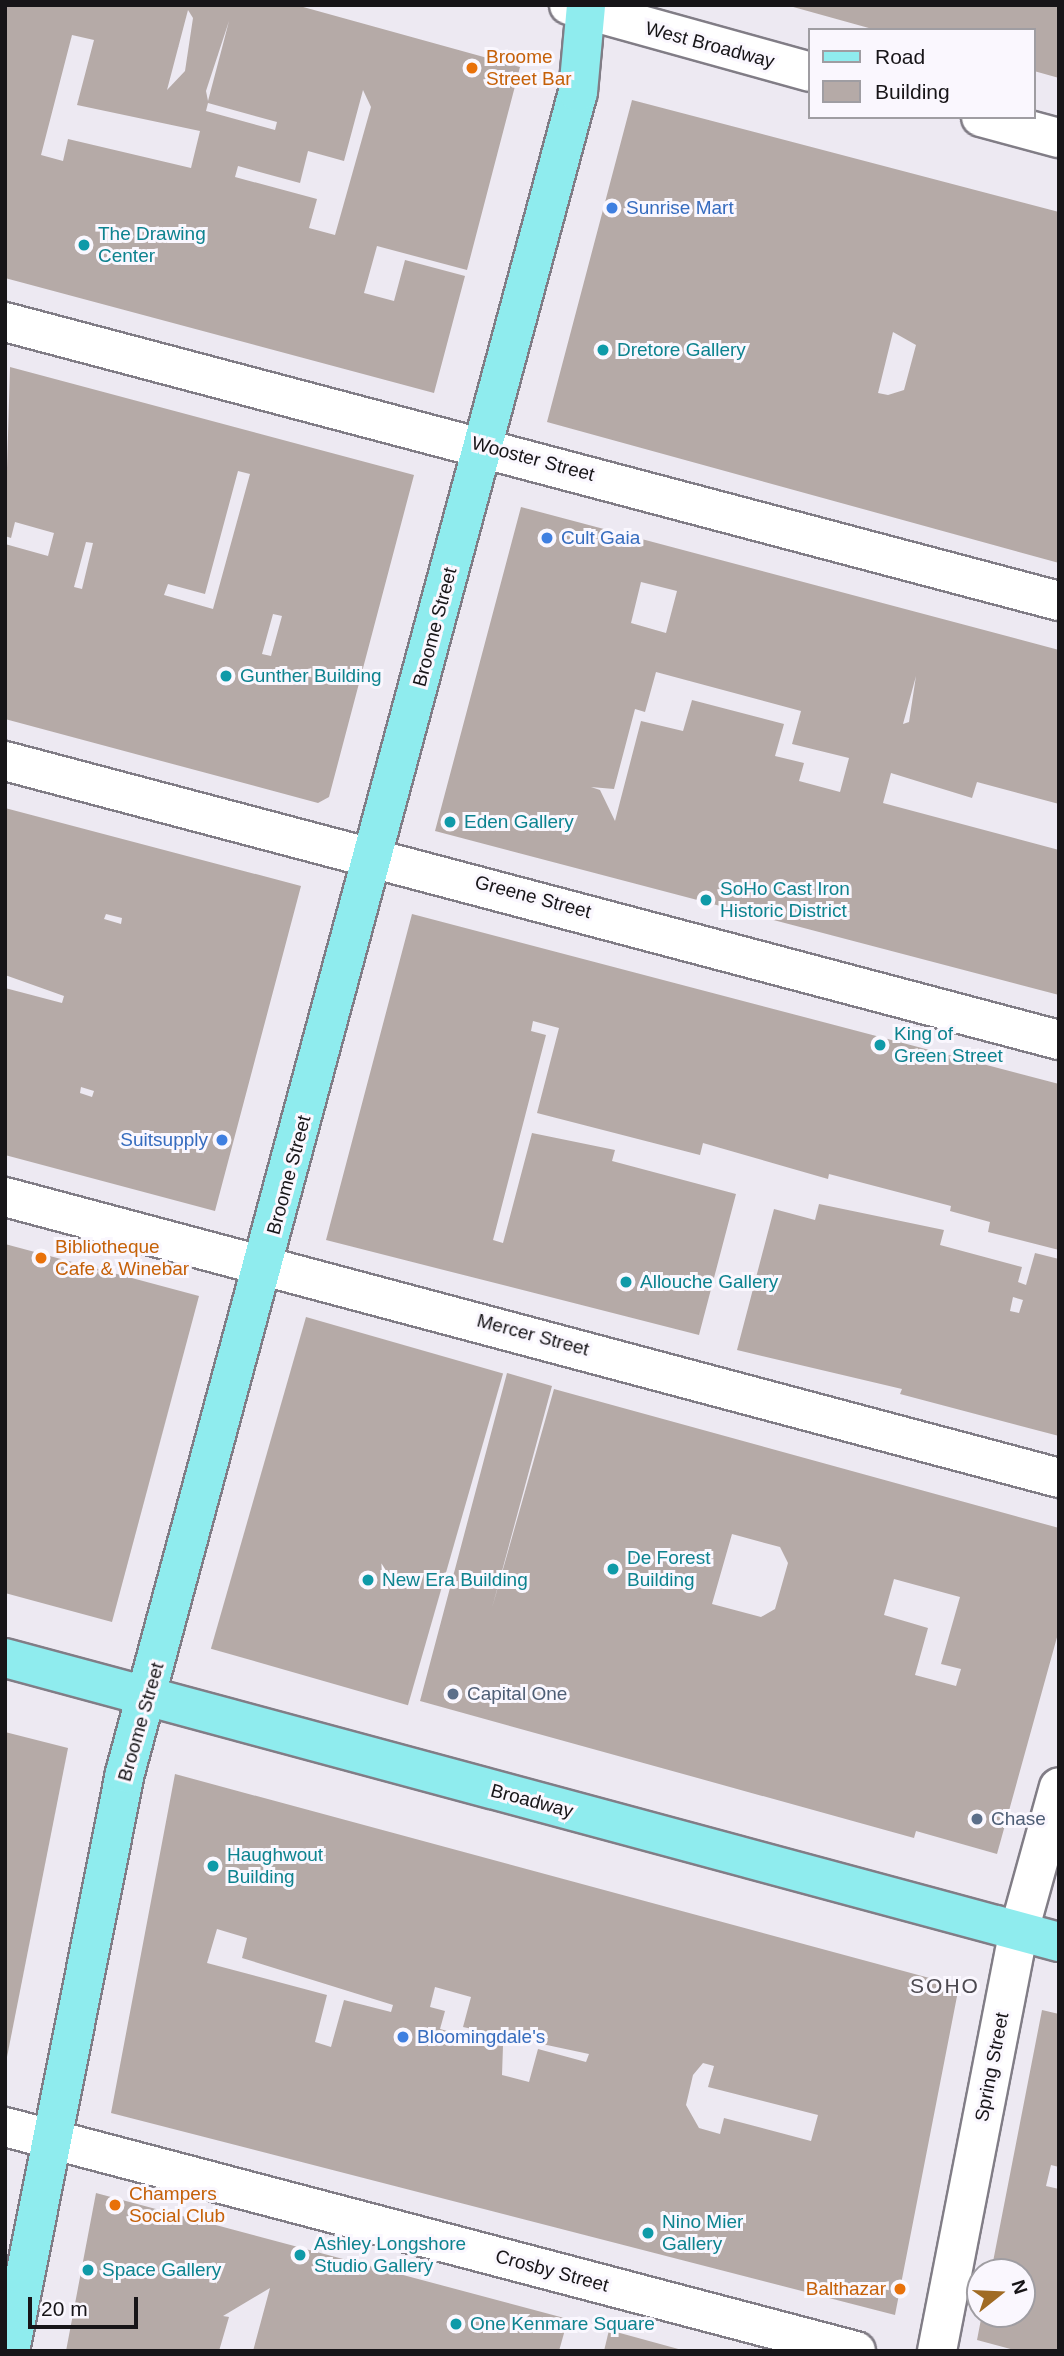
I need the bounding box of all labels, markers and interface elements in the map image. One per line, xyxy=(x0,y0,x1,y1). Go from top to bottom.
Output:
street label: West Broadway xyxy=(643,17,777,73)
legend xyxy=(808,28,1036,119)
text: Road xyxy=(875,45,925,68)
place label: Broome Street Bar xyxy=(486,46,572,90)
marker: Broome Street Bar xyxy=(464,60,480,76)
text: Building xyxy=(875,80,950,103)
place label: Sunrise Mart xyxy=(626,197,734,219)
marker: Sunrise Mart xyxy=(604,200,620,216)
place label: The Drawing Center xyxy=(98,223,206,267)
marker: The Drawing Center xyxy=(76,237,92,253)
place label: Dretore Gallery xyxy=(617,339,746,361)
marker: Dretore Gallery xyxy=(595,342,611,358)
street label: Wooster Street xyxy=(469,432,597,486)
place label: Cult Gaia xyxy=(561,527,640,549)
marker: Cult Gaia xyxy=(539,530,555,546)
street label: Broome Street xyxy=(408,565,462,689)
place label: Gunther Building xyxy=(240,665,382,687)
marker: Gunther Building xyxy=(218,668,234,684)
place label: Eden Gallery xyxy=(464,811,574,833)
marker: Eden Gallery xyxy=(442,814,458,830)
street label: Greene Street xyxy=(472,871,594,923)
place label: SoHo Cast Iron Historic District xyxy=(720,878,850,922)
marker: SoHo Cast Iron Historic District xyxy=(698,892,714,908)
place label: King of Green Street xyxy=(894,1023,1003,1067)
marker: King of Green Street xyxy=(872,1037,888,1053)
street label: Broome Street xyxy=(262,1113,316,1237)
place label: Suitsupply xyxy=(120,1129,208,1151)
marker: Suitsupply xyxy=(214,1132,230,1148)
place label: Bibliotheque Cafe & Winebar xyxy=(55,1236,189,1280)
marker: Bibliotheque Cafe & Winebar xyxy=(33,1250,49,1266)
place label: Allouche Gallery xyxy=(640,1271,778,1293)
marker: Allouche Gallery xyxy=(618,1274,634,1290)
street label: Mercer Street xyxy=(474,1309,592,1361)
place label: De Forest Building xyxy=(627,1547,710,1591)
marker: De Forest Building xyxy=(605,1561,621,1577)
place label: New Era Building xyxy=(382,1569,528,1591)
marker: New Era Building xyxy=(360,1572,376,1588)
street label: Broome Street xyxy=(113,1660,169,1784)
place label: Capital One xyxy=(467,1683,567,1705)
marker: Capital One xyxy=(445,1686,461,1702)
street label: Broadway xyxy=(488,1779,576,1823)
place label: Chase xyxy=(991,1808,1046,1830)
marker: Chase xyxy=(969,1811,985,1827)
place label: Haughwout Building xyxy=(227,1844,323,1888)
marker: Haughwout Building xyxy=(205,1858,221,1874)
district label: SOHO xyxy=(911,1973,979,1999)
street label: Spring Street xyxy=(970,2010,1014,2124)
place label: Bloomingdale's xyxy=(417,2026,545,2048)
marker: Bloomingdale's xyxy=(395,2029,411,2045)
place label: Champers Social Club xyxy=(129,2183,225,2227)
marker: Champers Social Club xyxy=(107,2197,123,2213)
place label: Nino Mier Gallery xyxy=(662,2211,743,2255)
marker: Nino Mier Gallery xyxy=(640,2225,656,2241)
place label: Ashley Longshore Studio Gallery xyxy=(314,2233,466,2277)
street label: Crosby Street xyxy=(493,2245,611,2297)
marker: Ashley Longshore Studio Gallery xyxy=(292,2247,308,2263)
north arrow xyxy=(966,2258,1036,2328)
place label: Space Gallery xyxy=(102,2259,221,2281)
marker: Space Gallery xyxy=(80,2262,96,2278)
text: N xyxy=(1007,2277,1032,2297)
place label: Balthazar xyxy=(806,2278,886,2300)
marker: Balthazar xyxy=(892,2281,908,2297)
scale bar xyxy=(32,2282,142,2326)
text: 20 m xyxy=(41,2297,88,2320)
place label: One Kenmare Square xyxy=(470,2313,655,2335)
marker: One Kenmare Square xyxy=(448,2316,464,2332)

